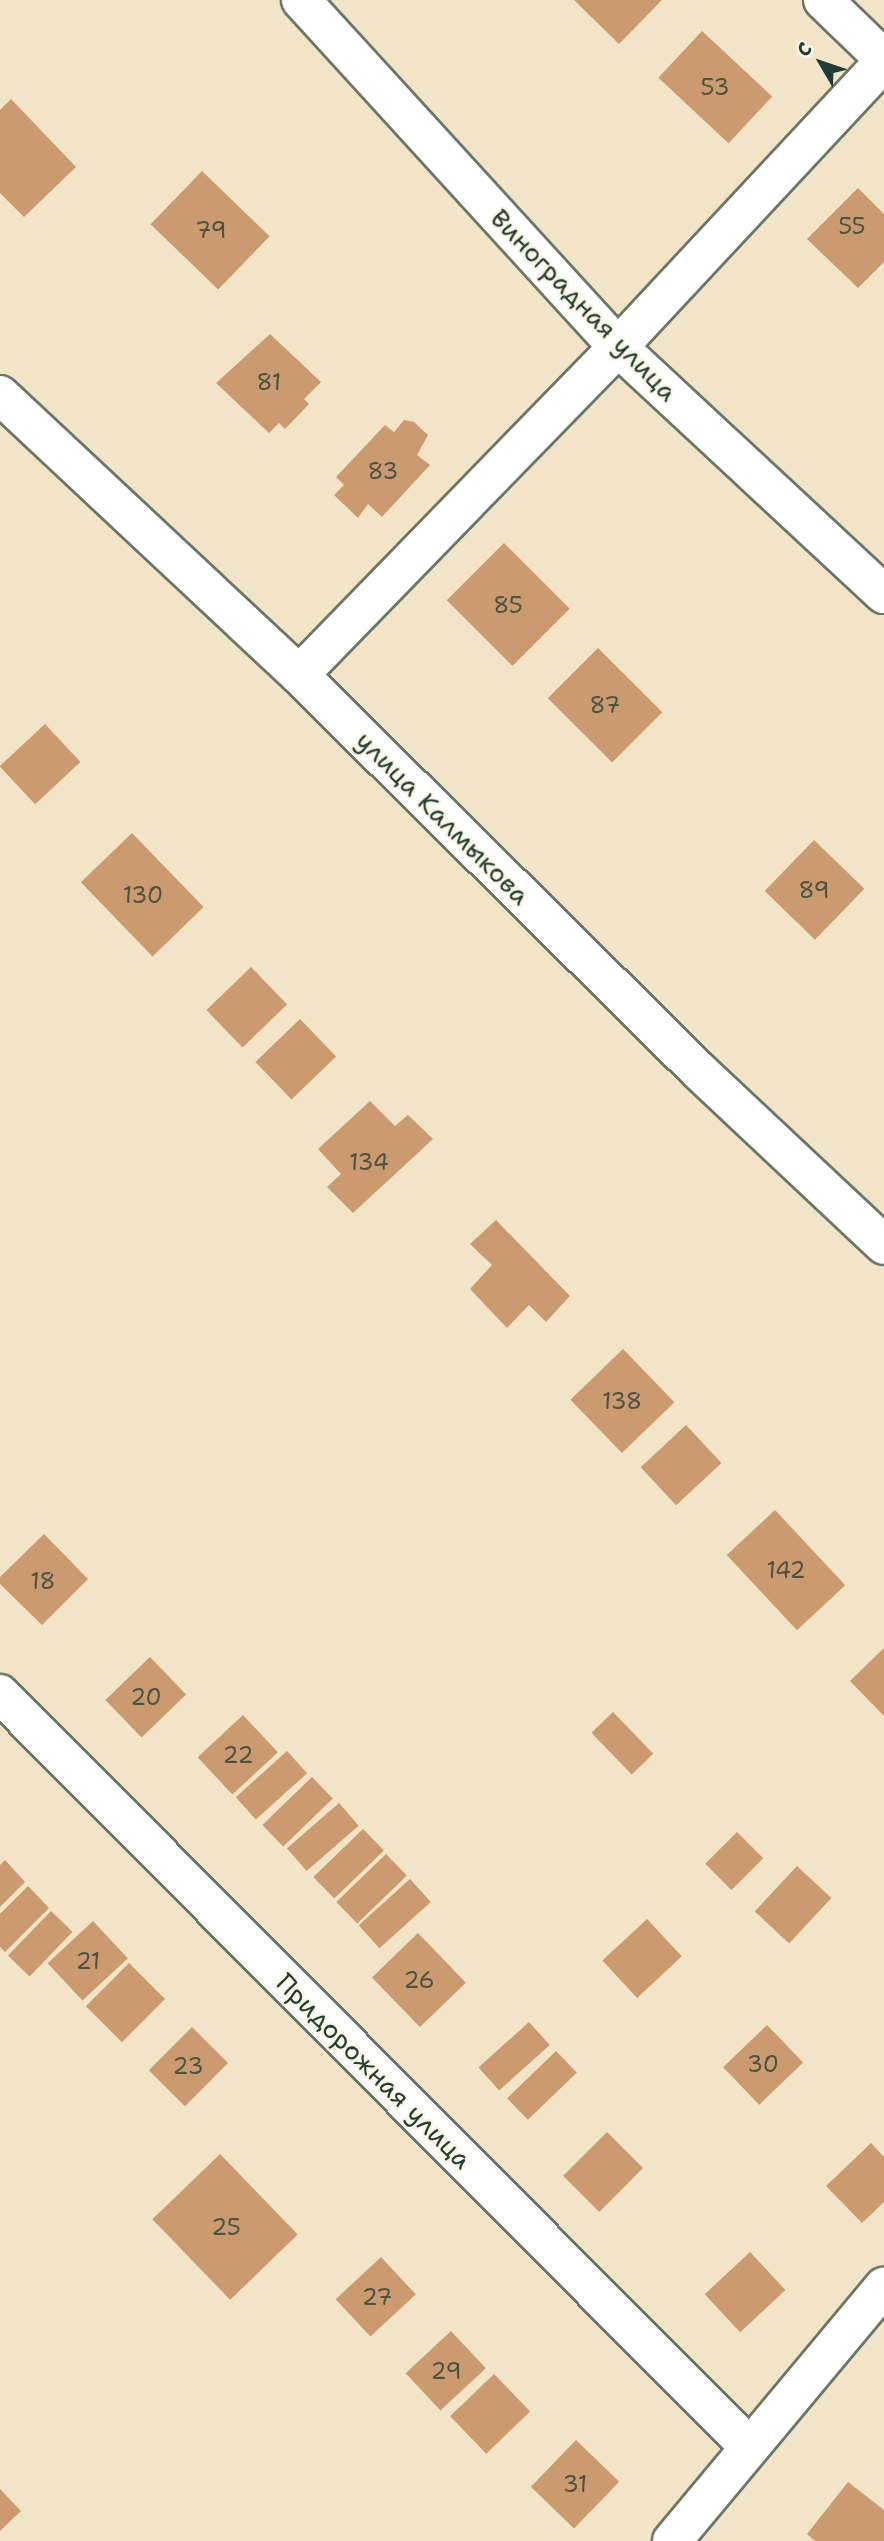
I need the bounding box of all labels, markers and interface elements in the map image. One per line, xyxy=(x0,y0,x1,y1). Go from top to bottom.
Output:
north arrow xyxy=(786,28,856,98)
text: С xyxy=(791,37,818,62)
house number: 53 xyxy=(700,73,730,101)
street label: Виноградная улица xyxy=(484,202,684,408)
house number: 55 xyxy=(838,212,866,240)
house number: 79 xyxy=(195,216,227,244)
house number: 81 xyxy=(257,368,281,396)
house number: 83 xyxy=(368,457,398,485)
house number: 85 xyxy=(493,591,523,619)
house number: 87 xyxy=(590,691,620,719)
street label: улица Калмыкова xyxy=(350,725,536,911)
house number: 89 xyxy=(798,876,830,904)
house number: 130 xyxy=(123,881,163,909)
house number: 134 xyxy=(349,1148,389,1176)
house number: 138 xyxy=(602,1387,642,1415)
house number: 142 xyxy=(766,1556,806,1584)
house number: 18 xyxy=(30,1567,56,1595)
house number: 20 xyxy=(130,1683,162,1711)
house number: 22 xyxy=(222,1741,254,1769)
house number: 21 xyxy=(76,1947,100,1975)
house number: 26 xyxy=(403,1966,435,1994)
street label: Придорожная улица xyxy=(270,1967,478,2175)
house number: 30 xyxy=(747,2050,779,2078)
house number: 23 xyxy=(172,2052,204,2080)
house number: 25 xyxy=(211,2213,241,2241)
house number: 27 xyxy=(362,2283,392,2311)
house number: 29 xyxy=(431,2357,461,2385)
house number: 31 xyxy=(563,2470,587,2498)

